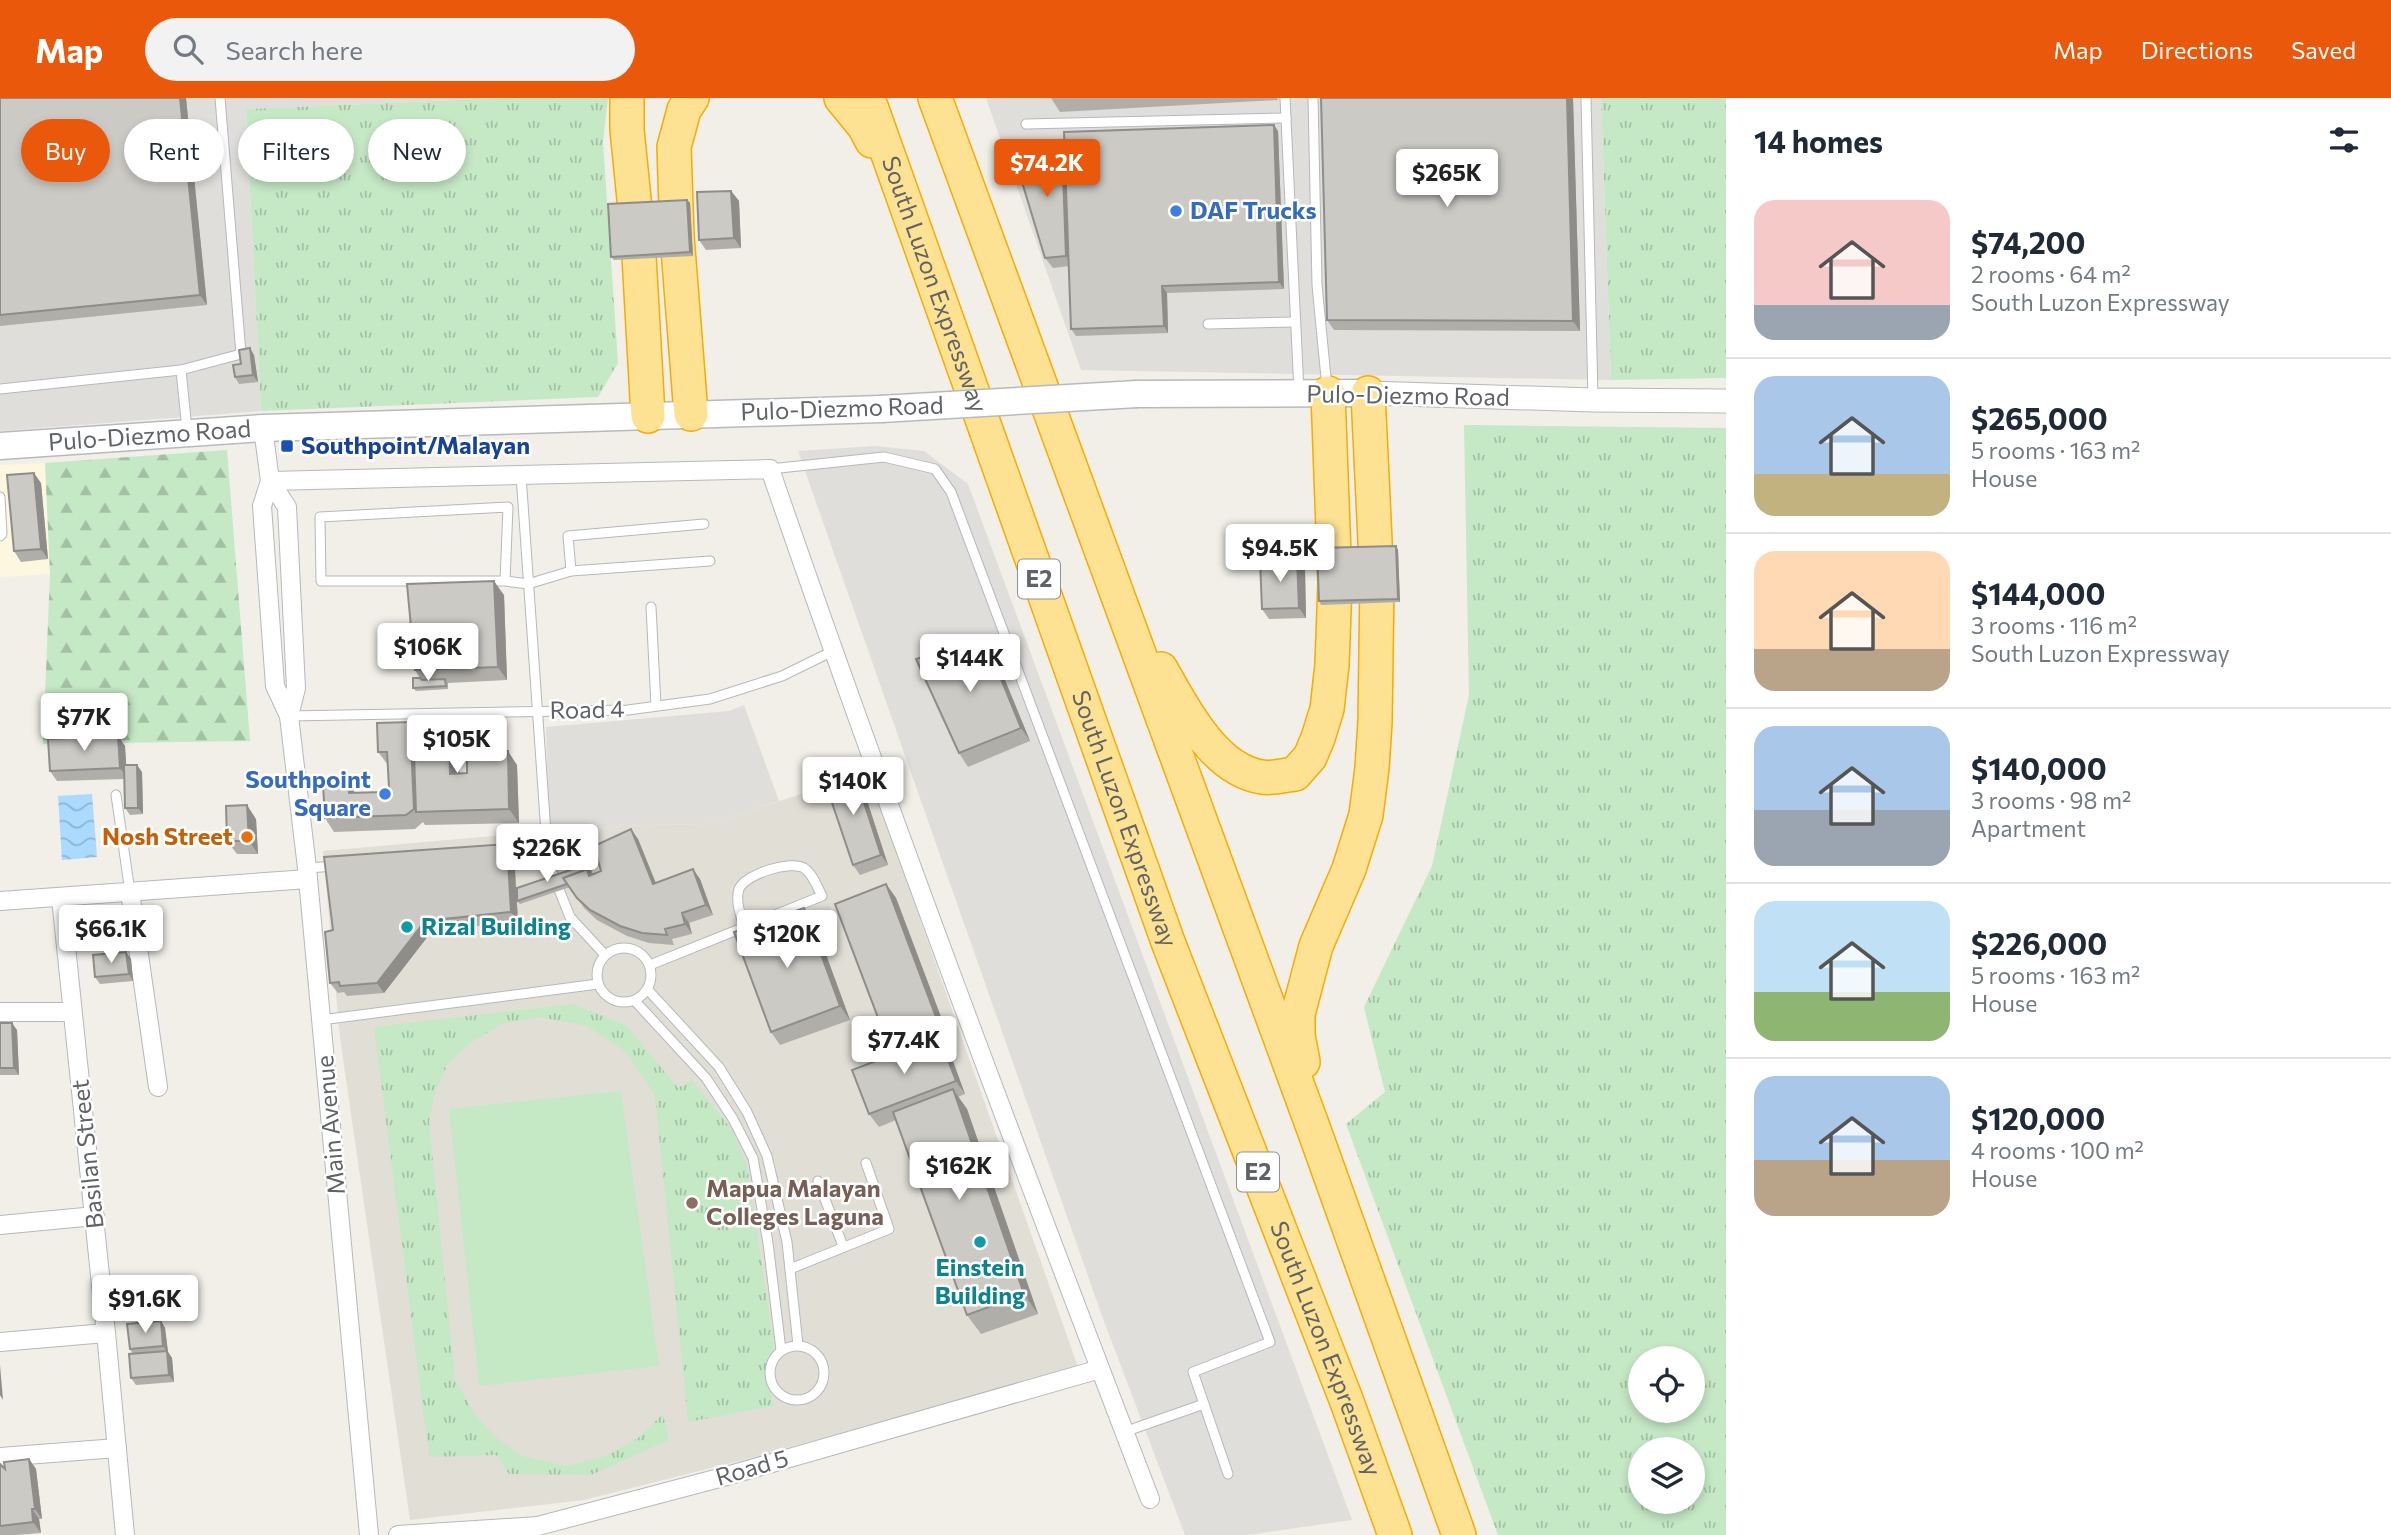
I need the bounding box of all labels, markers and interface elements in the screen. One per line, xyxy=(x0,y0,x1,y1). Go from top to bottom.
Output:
search box xyxy=(145,18,635,81)
text: Map xyxy=(35,29,103,70)
icon: search xyxy=(169,30,207,68)
text: Search here xyxy=(225,34,363,65)
text: Map xyxy=(2053,35,2103,64)
text: Directions xyxy=(2141,35,2253,64)
text: Saved xyxy=(2291,35,2356,64)
chip: Buy xyxy=(21,119,110,182)
chip: Rent xyxy=(124,119,224,182)
chip: Filters xyxy=(238,119,354,182)
chip: New xyxy=(368,119,466,182)
icon: filters xyxy=(2325,121,2363,159)
text: 14 homes xyxy=(1754,122,1883,159)
pin: $74.2K xyxy=(990,140,1104,199)
text: $74.2K xyxy=(1010,148,1084,176)
pin: $265K xyxy=(1398,150,1496,209)
street label: South Luzon Expressway xyxy=(877,152,995,416)
text: $265K xyxy=(1412,158,1482,186)
place label: DAF Trucks xyxy=(1190,195,1317,224)
marker: DAF Trucks xyxy=(1168,203,1184,219)
text: $74,200 xyxy=(1971,223,2085,260)
icon: home xyxy=(1810,228,1894,312)
text: 2 rooms · 64 m² xyxy=(1971,260,2131,288)
text: South Luzon Expressway xyxy=(1971,288,2230,316)
street label: Pulo-Diezmo Road xyxy=(1306,378,1510,411)
street label: Pulo-Diezmo Road xyxy=(740,389,944,426)
text: $265,000 xyxy=(1971,399,2108,436)
icon: home xyxy=(1810,404,1894,488)
street label: Pulo-Diezmo Road xyxy=(47,413,252,456)
place label: Southpoint/Malayan xyxy=(301,430,530,459)
text: 5 rooms · 163 m² xyxy=(1971,436,2140,464)
marker: Southpoint/Malayan xyxy=(279,438,295,454)
text: House xyxy=(1971,464,2037,492)
pin: $94.5K xyxy=(1223,524,1337,584)
text: $94.5K xyxy=(1242,533,1319,561)
road number: E2 xyxy=(1018,559,1060,598)
text: $144,000 xyxy=(1971,574,2105,611)
icon: home xyxy=(1810,579,1894,663)
text: 3 rooms · 116 m² xyxy=(1971,611,2137,639)
pin: $106K xyxy=(379,624,477,683)
text: $106K xyxy=(393,632,463,660)
pin: $144K xyxy=(921,634,1019,694)
text: South Luzon Expressway xyxy=(1971,639,2230,667)
text: $144K xyxy=(936,643,1004,671)
street label: South Luzon Expressway xyxy=(1067,686,1185,950)
street label: Road 4 xyxy=(549,693,625,724)
pin: $77K xyxy=(43,694,125,753)
text: $77K xyxy=(57,702,111,730)
pin: $105K xyxy=(408,716,506,775)
text: $105K xyxy=(423,724,491,752)
text: $140,000 xyxy=(1971,749,2107,786)
icon: home xyxy=(1810,754,1894,838)
pin: $140K xyxy=(804,758,902,817)
place label: Southpoint Square xyxy=(245,764,371,821)
text: $140K xyxy=(818,766,888,794)
marker: Southpoint Square xyxy=(377,786,393,802)
text: 3 rooms · 98 m² xyxy=(1971,786,2131,814)
text: Apartment xyxy=(1971,814,2086,842)
place label: Nosh Street xyxy=(102,821,233,850)
pin: $226K xyxy=(498,824,596,884)
marker: Nosh Street xyxy=(239,829,255,845)
text: $226K xyxy=(512,833,582,861)
pin: $66.1K xyxy=(54,906,168,965)
pin: $120K xyxy=(738,910,836,970)
place label: Rizal Building xyxy=(421,911,571,940)
text: $66.1K xyxy=(75,914,147,942)
marker: Rizal Building xyxy=(399,919,415,935)
text: $120K xyxy=(753,919,821,947)
text: $226,000 xyxy=(1971,924,2107,961)
icon: home xyxy=(1810,929,1894,1013)
text: 5 rooms · 163 m² xyxy=(1971,961,2140,989)
text: House xyxy=(1971,989,2037,1017)
pin: $77.4K xyxy=(847,1016,961,1076)
text: $77.4K xyxy=(868,1025,940,1053)
street label: Main Avenue xyxy=(309,1054,350,1196)
street label: Basilan Street xyxy=(64,1078,109,1230)
text: $120,000 xyxy=(1971,1099,2105,1136)
icon: home xyxy=(1810,1104,1894,1188)
text: 4 rooms · 100 m² xyxy=(1971,1136,2144,1164)
pin: $162K xyxy=(910,1142,1008,1202)
text: $162K xyxy=(926,1151,992,1179)
road number: E2 xyxy=(1237,1152,1279,1191)
text: House xyxy=(1971,1164,2037,1192)
place label: Mapua Malayan Colleges Laguna xyxy=(706,1173,884,1230)
marker: Mapua Malayan Colleges Laguna xyxy=(684,1195,700,1211)
street label: South Luzon Expressway xyxy=(1265,1217,1388,1480)
marker: Einstein Building xyxy=(972,1234,988,1250)
place label: Einstein Building xyxy=(935,1252,1025,1309)
pin: $91.6K xyxy=(88,1276,202,1335)
text: $91.6K xyxy=(108,1284,182,1312)
map controls xyxy=(1628,1346,1705,1514)
button: locate xyxy=(1628,1346,1705,1423)
button: layers xyxy=(1628,1437,1705,1514)
street label: Road 5 xyxy=(712,1442,791,1491)

